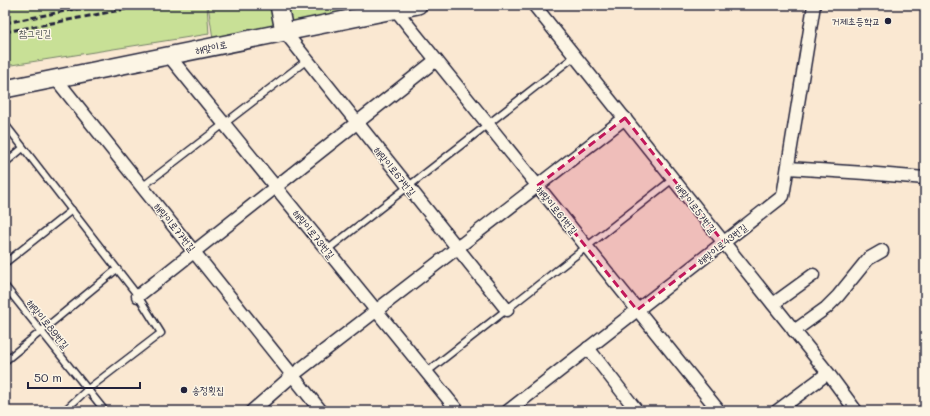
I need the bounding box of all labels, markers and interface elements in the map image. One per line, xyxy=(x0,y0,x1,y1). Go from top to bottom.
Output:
place label: 거제초등학교 xyxy=(832,14,880,28)
marker: 거제초등학교 xyxy=(883,16,893,26)
park label: 참그린길 xyxy=(19,26,51,40)
street label: 해맞이로 xyxy=(194,37,228,57)
street label: 해맞이로67번길 xyxy=(371,143,419,199)
street label: 해맞이로57번길 xyxy=(672,180,720,236)
street label: 해맞이로61번길 xyxy=(533,183,581,237)
street label: 해맞이로77번길 xyxy=(151,200,199,254)
street label: 해맞이로73번길 xyxy=(290,206,338,262)
street label: 해맞이로43번길 xyxy=(694,220,750,268)
street label: 해맞이로89번길 xyxy=(24,296,72,352)
scale bar xyxy=(28,364,140,390)
text: 50 m xyxy=(34,369,62,385)
place label: 송정횟집 xyxy=(192,383,224,397)
marker: 송정횟집 xyxy=(179,385,189,395)

